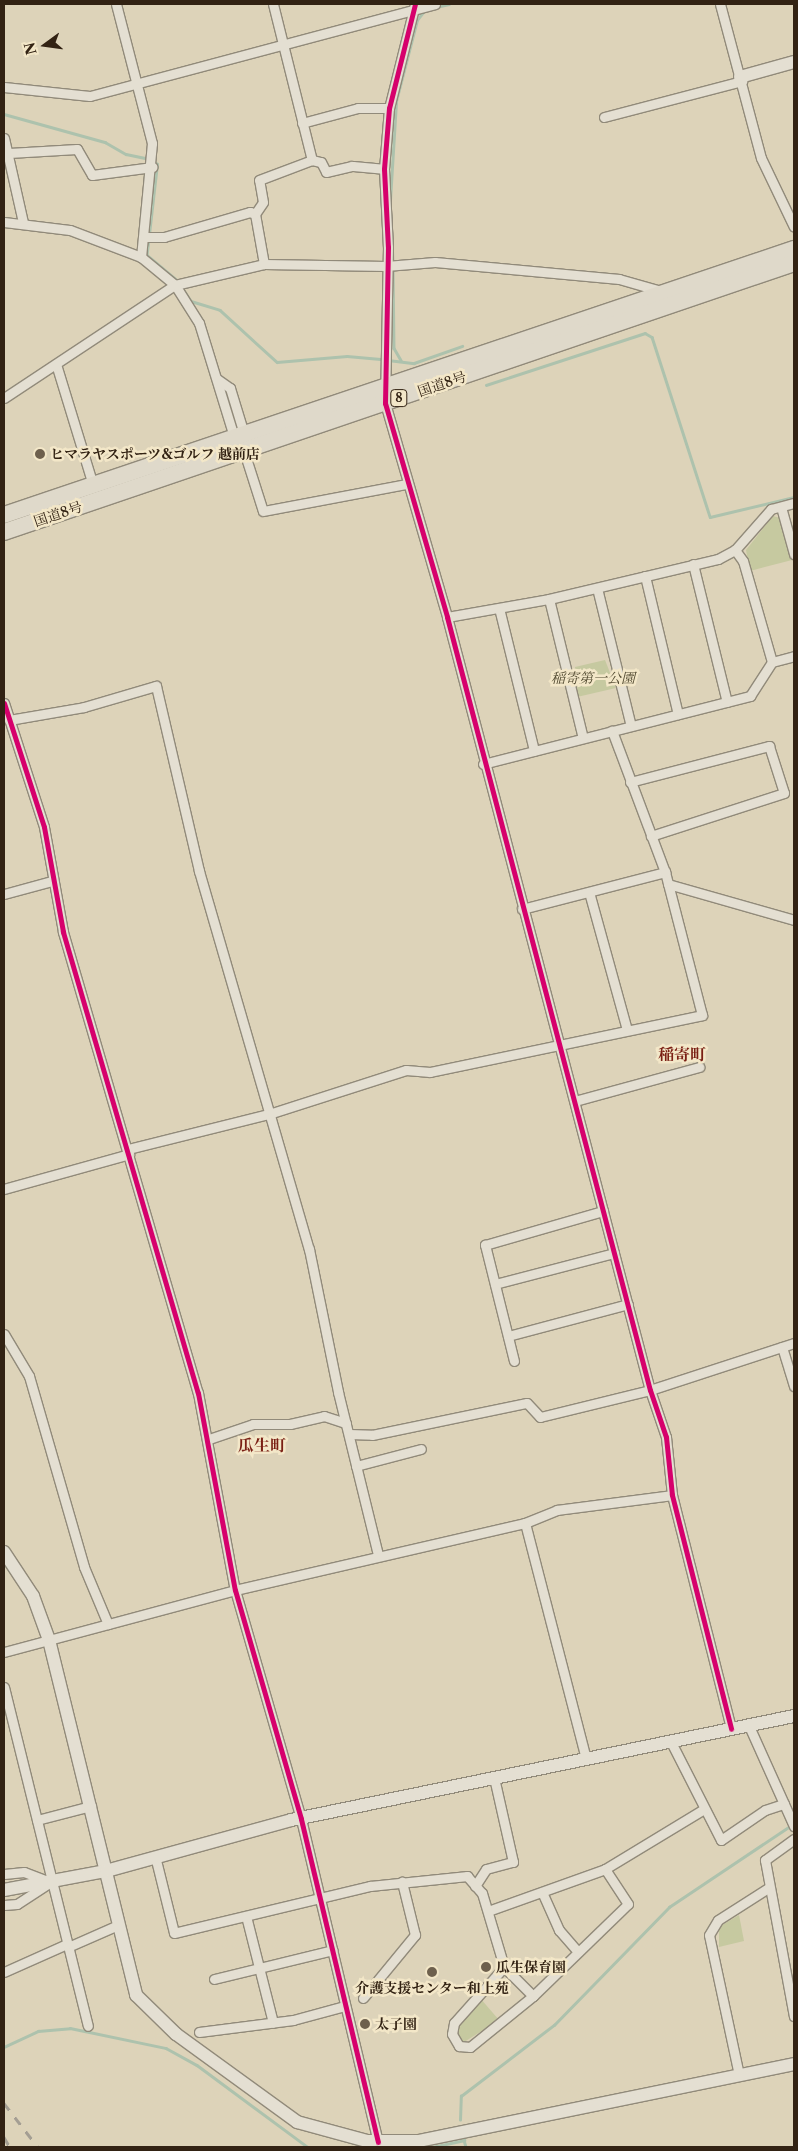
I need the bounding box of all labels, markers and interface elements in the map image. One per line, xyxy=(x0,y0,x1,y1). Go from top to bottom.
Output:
north arrow xyxy=(20,20,70,70)
text: N xyxy=(20,41,41,57)
street label: 国道8号 xyxy=(415,368,469,400)
road number: 8 xyxy=(390,388,408,408)
place label: ヒマラヤスポーツ&ゴルフ 越前店 xyxy=(50,446,261,462)
marker: ヒマラヤスポーツ&ゴルフ 越前店 xyxy=(34,448,46,460)
street label: 国道8号 xyxy=(31,498,85,530)
park label: 稲寄第一公園 xyxy=(551,670,635,686)
district label: 稲寄町 xyxy=(658,1044,706,1064)
district label: 瓜生町 xyxy=(238,1435,286,1455)
place label: 瓜生保育園 xyxy=(496,1959,566,1975)
marker: 瓜生保育園 xyxy=(480,1961,492,1973)
marker: 介護支援センター和上苑 xyxy=(426,1966,438,1978)
place label: 介護支援センター和上苑 xyxy=(355,1980,509,1996)
place label: 太子園 xyxy=(375,2016,417,2032)
marker: 太子園 xyxy=(359,2018,371,2030)

